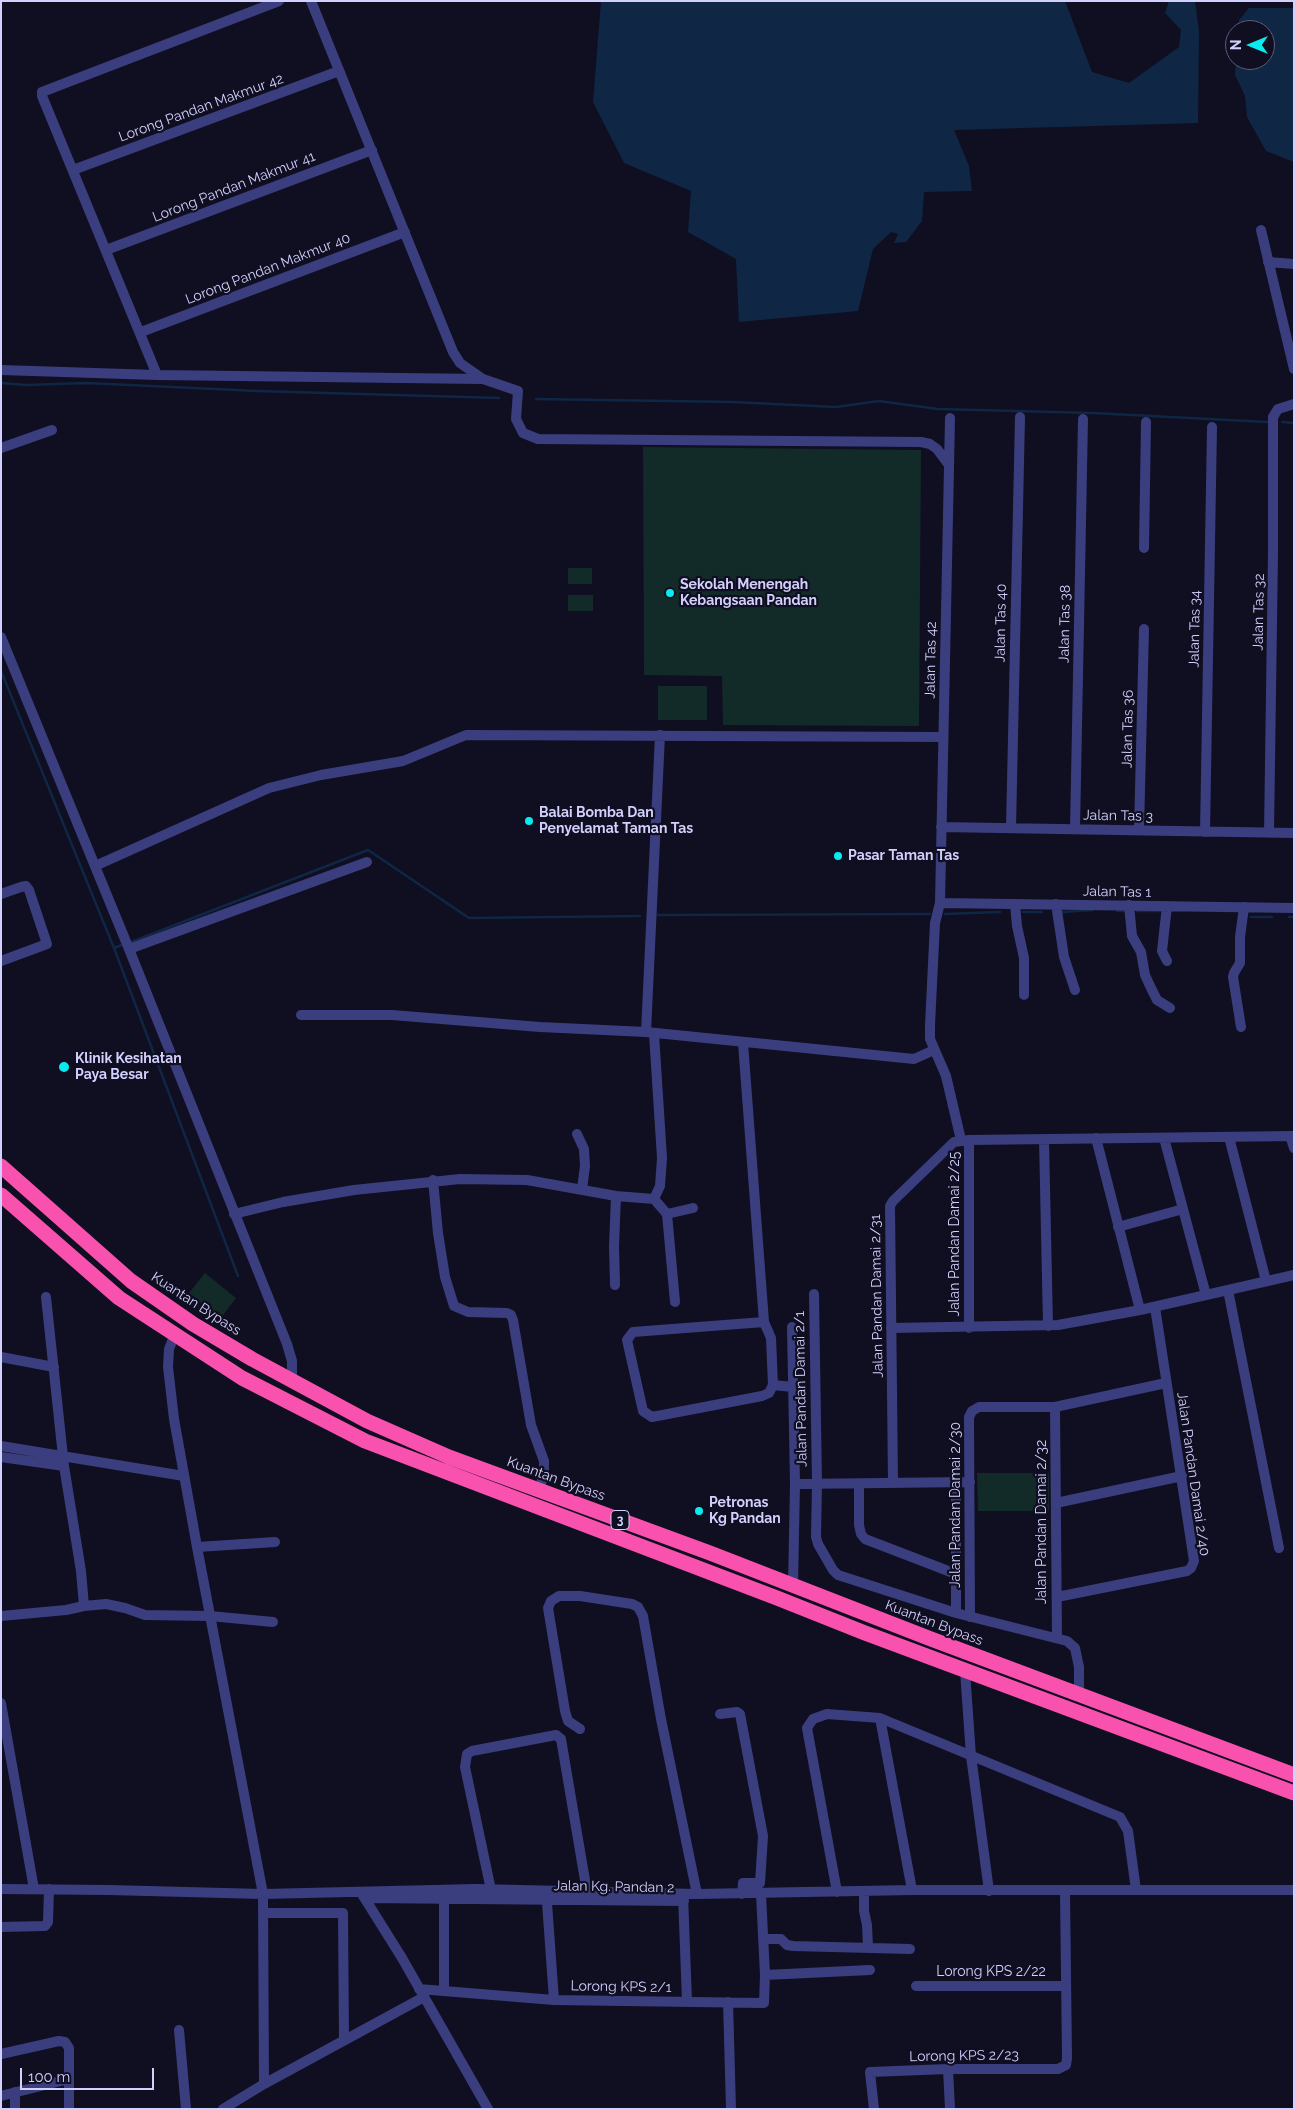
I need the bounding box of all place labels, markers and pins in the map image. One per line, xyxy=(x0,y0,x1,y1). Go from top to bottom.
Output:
place label: Sekolah Menengah Kebangsaan Pandan xyxy=(680,577,817,610)
marker: Sekolah Menengah Kebangsaan Pandan xyxy=(664,587,676,599)
place label: Balai Bomba Dan Penyelamat Taman Tas xyxy=(539,805,693,838)
marker: Balai Bomba Dan Penyelamat Taman Tas xyxy=(523,815,535,827)
place label: Pasar Taman Tas xyxy=(848,848,959,864)
marker: Pasar Taman Tas xyxy=(832,850,844,862)
place label: Klinik Kesihatan Paya Besar xyxy=(75,1051,182,1084)
marker: Klinik Kesihatan Paya Besar xyxy=(57,1060,71,1074)
place label: Petronas Kg Pandan xyxy=(709,1495,781,1528)
marker: Petronas Kg Pandan xyxy=(693,1505,705,1517)

